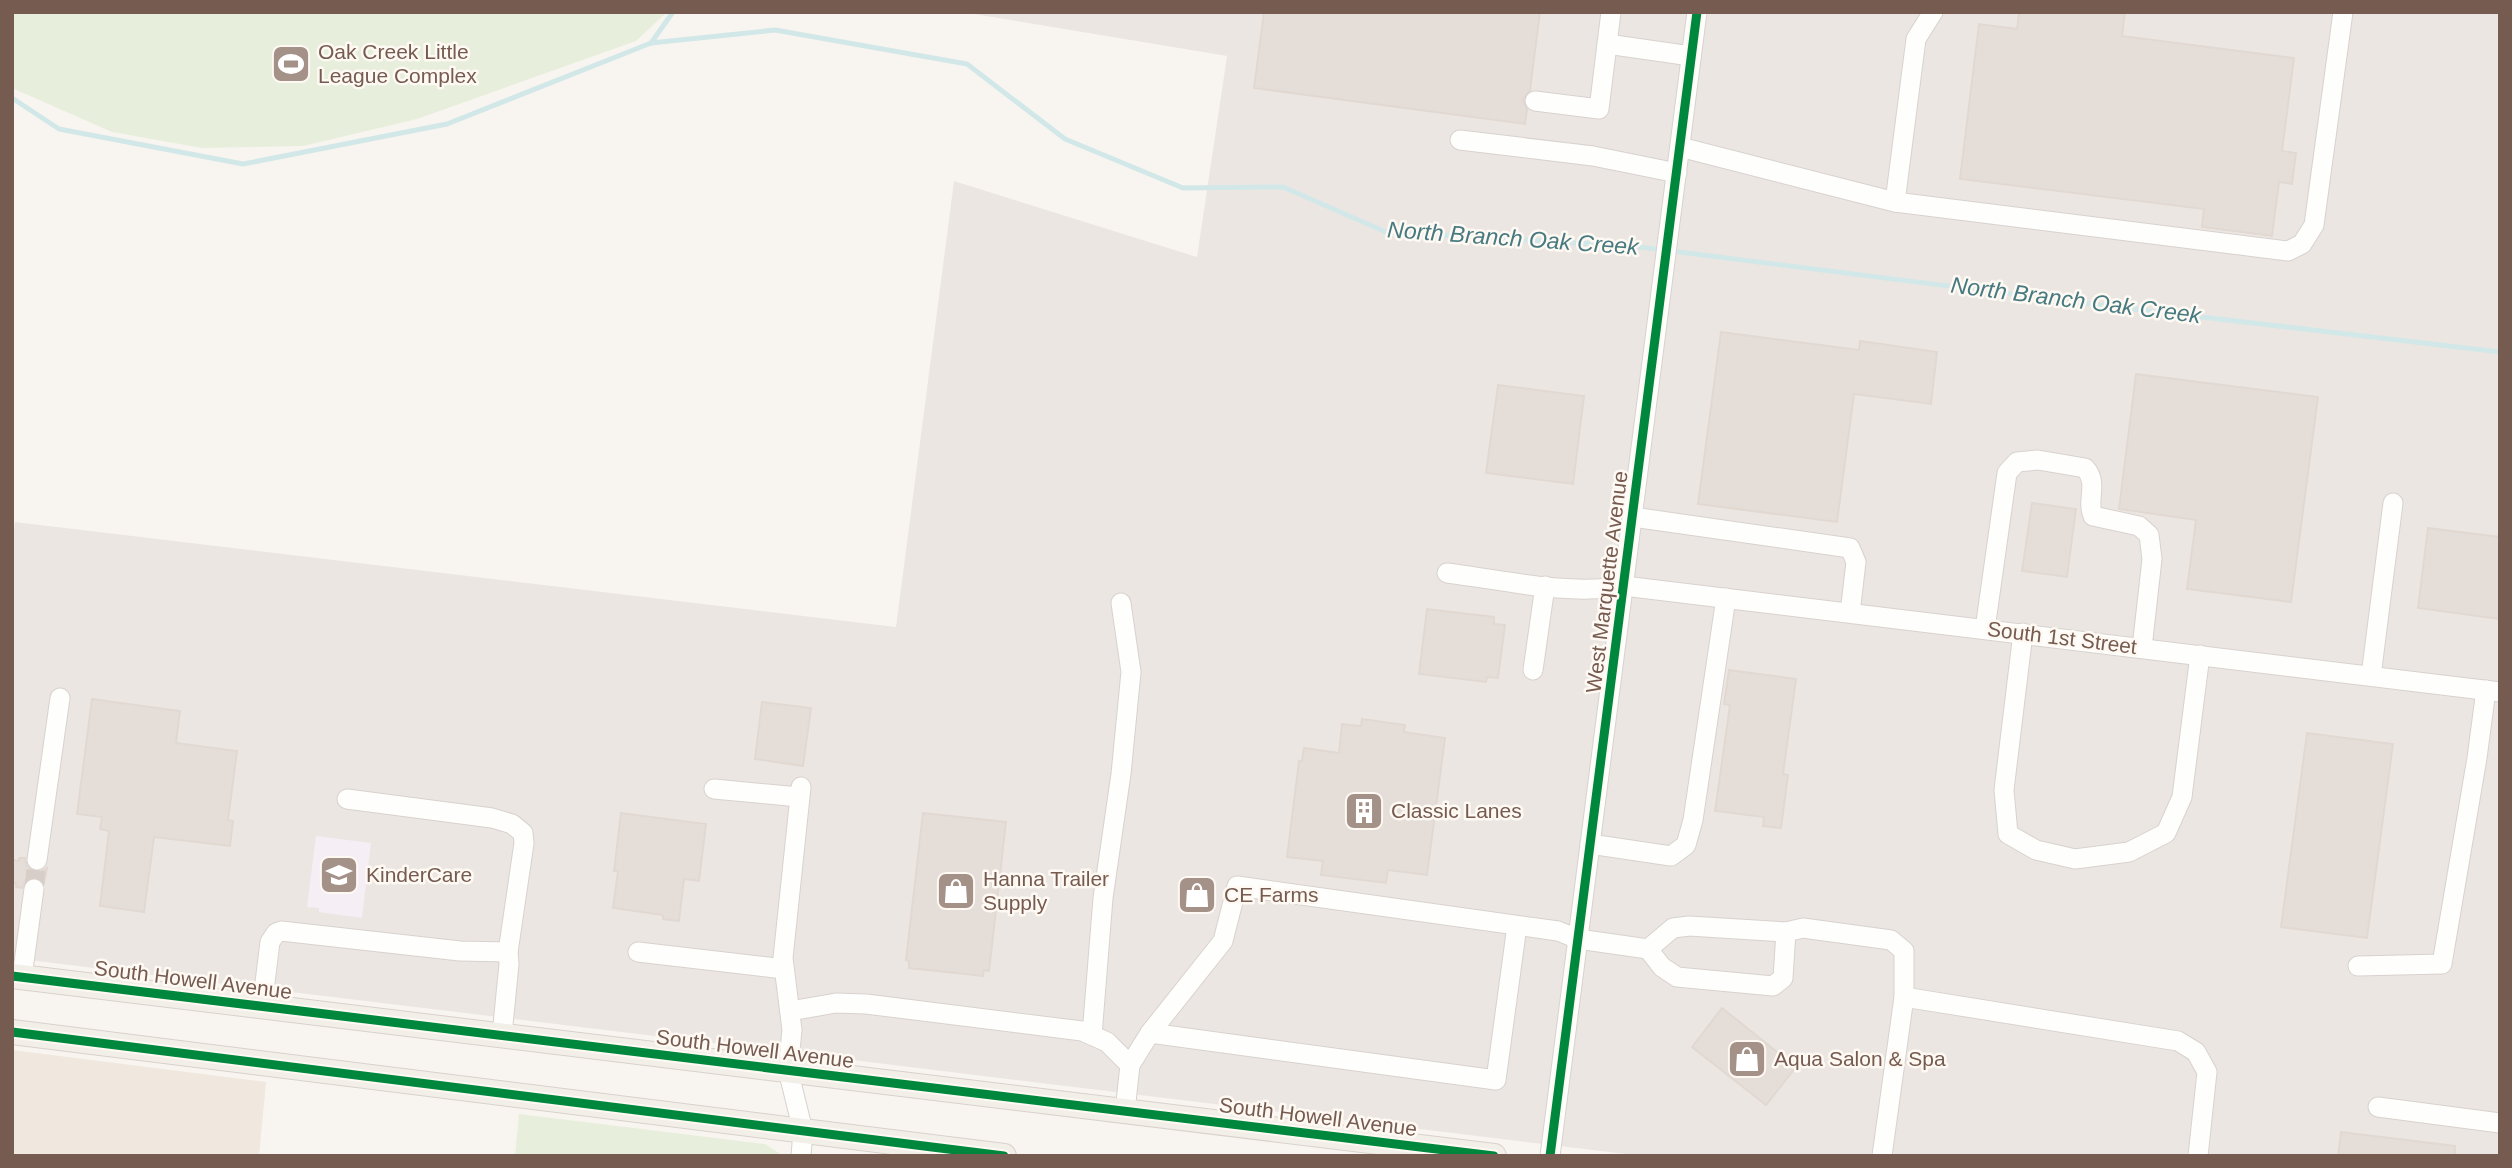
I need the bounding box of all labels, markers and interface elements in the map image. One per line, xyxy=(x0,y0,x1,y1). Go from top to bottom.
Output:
place label: Oak Creek Little League Complex xyxy=(318,40,477,87)
sports icon: Oak Creek Little League Complex xyxy=(270,43,312,85)
water label: North Branch Oak Creek xyxy=(1386,216,1641,260)
water label: North Branch Oak Creek xyxy=(1949,272,2204,328)
street label: West Marquette Avenue xyxy=(1581,470,1632,694)
street label: South 1st Street xyxy=(1986,617,2138,658)
building icon: Classic Lanes xyxy=(1343,790,1385,832)
place label: Classic Lanes xyxy=(1391,799,1522,822)
school or university icon: KinderCare xyxy=(318,854,360,896)
place label: KinderCare xyxy=(366,863,472,886)
place label: Hanna Trailer Supply xyxy=(983,867,1109,914)
shop icon: Hanna Trailer Supply xyxy=(935,870,977,912)
shop icon: CE Farms xyxy=(1176,874,1218,916)
place label: CE Farms xyxy=(1224,883,1319,906)
street label: South Howell Avenue xyxy=(93,956,293,1003)
street label: South Howell Avenue xyxy=(655,1025,855,1072)
shop icon: Aqua Salon & Spa xyxy=(1726,1038,1768,1080)
place label: Aqua Salon & Spa xyxy=(1774,1047,1946,1070)
street label: South Howell Avenue xyxy=(1218,1093,1418,1140)

